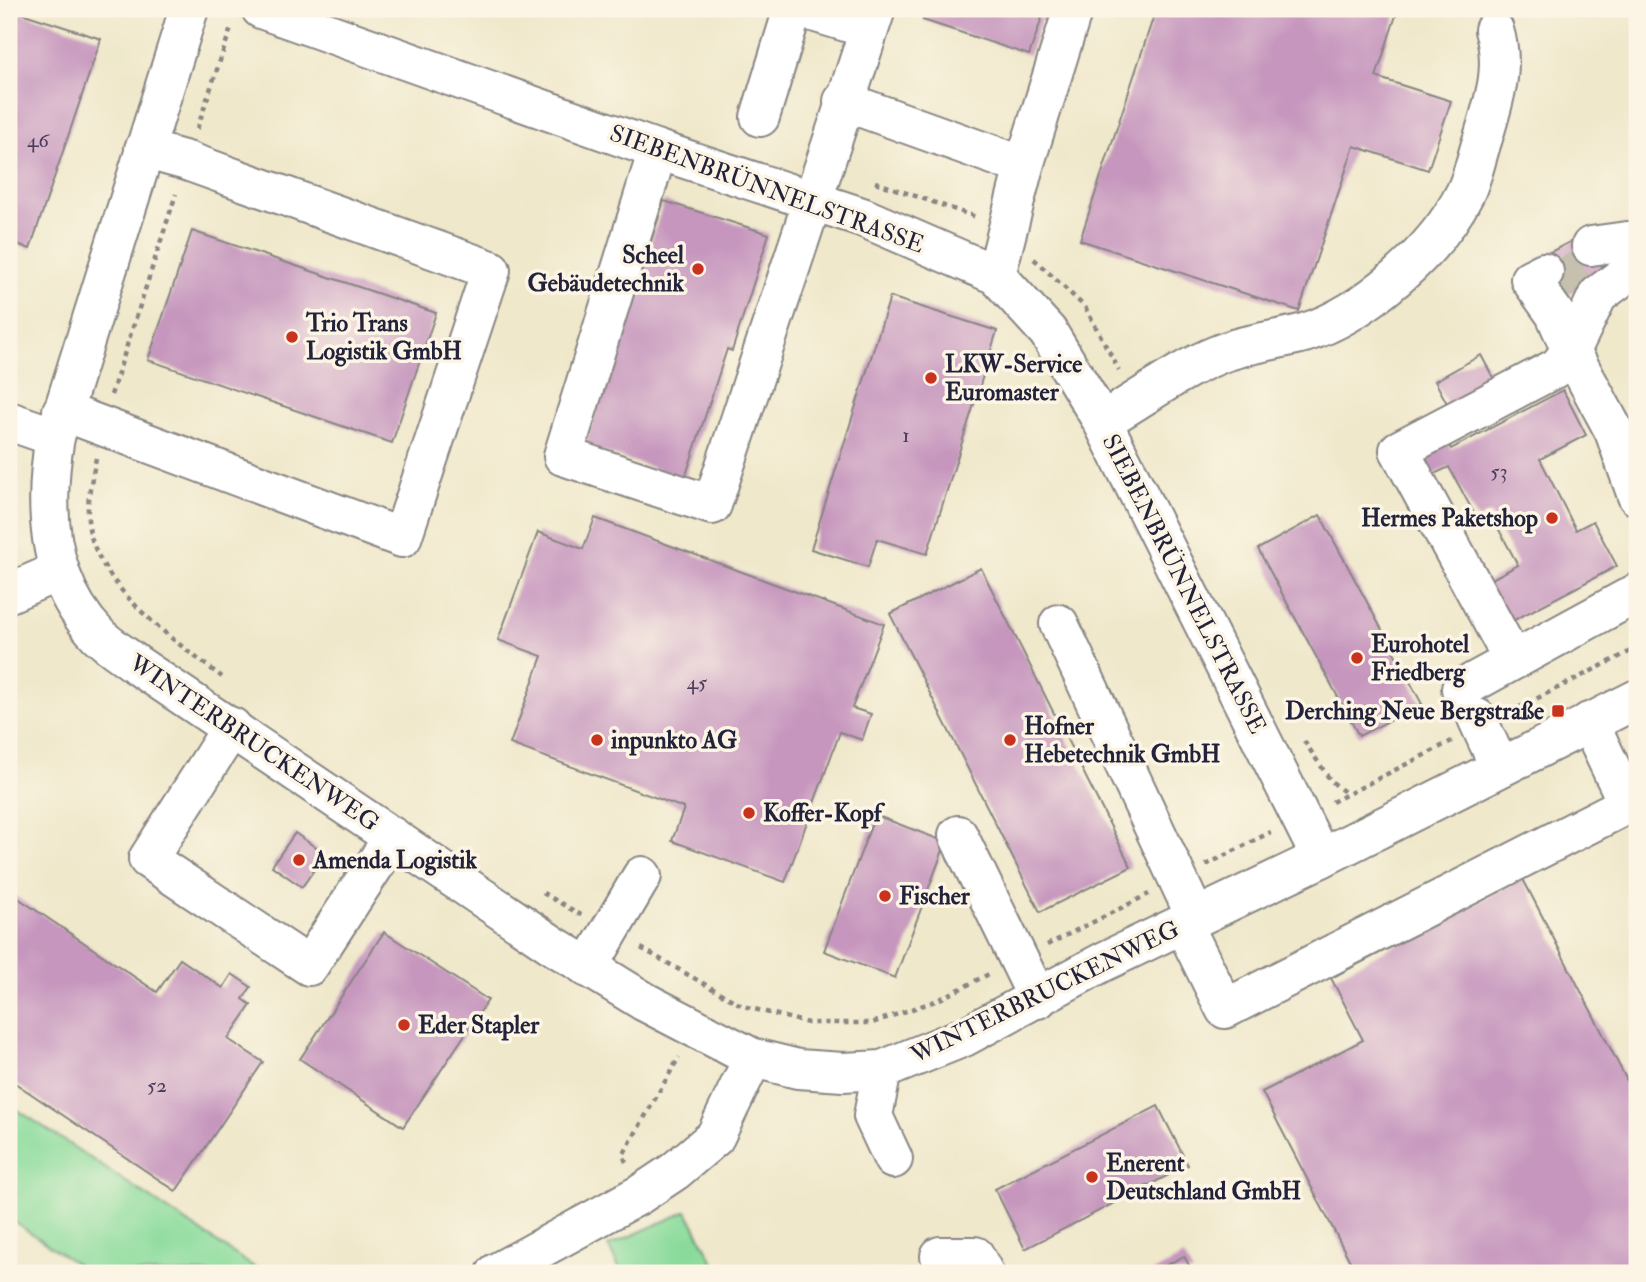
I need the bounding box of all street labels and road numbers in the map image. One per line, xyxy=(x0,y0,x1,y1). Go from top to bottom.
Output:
street label: SIEBENBRÜNNELSTRASSE xyxy=(606,118,928,260)
street label: SIEBENBRÜNNELSTRASSE xyxy=(1095,429,1273,739)
street label: WINTERBRUCKENWEG xyxy=(122,647,385,838)
street label: WINTERBRUCKENWEG xyxy=(905,913,1184,1071)

